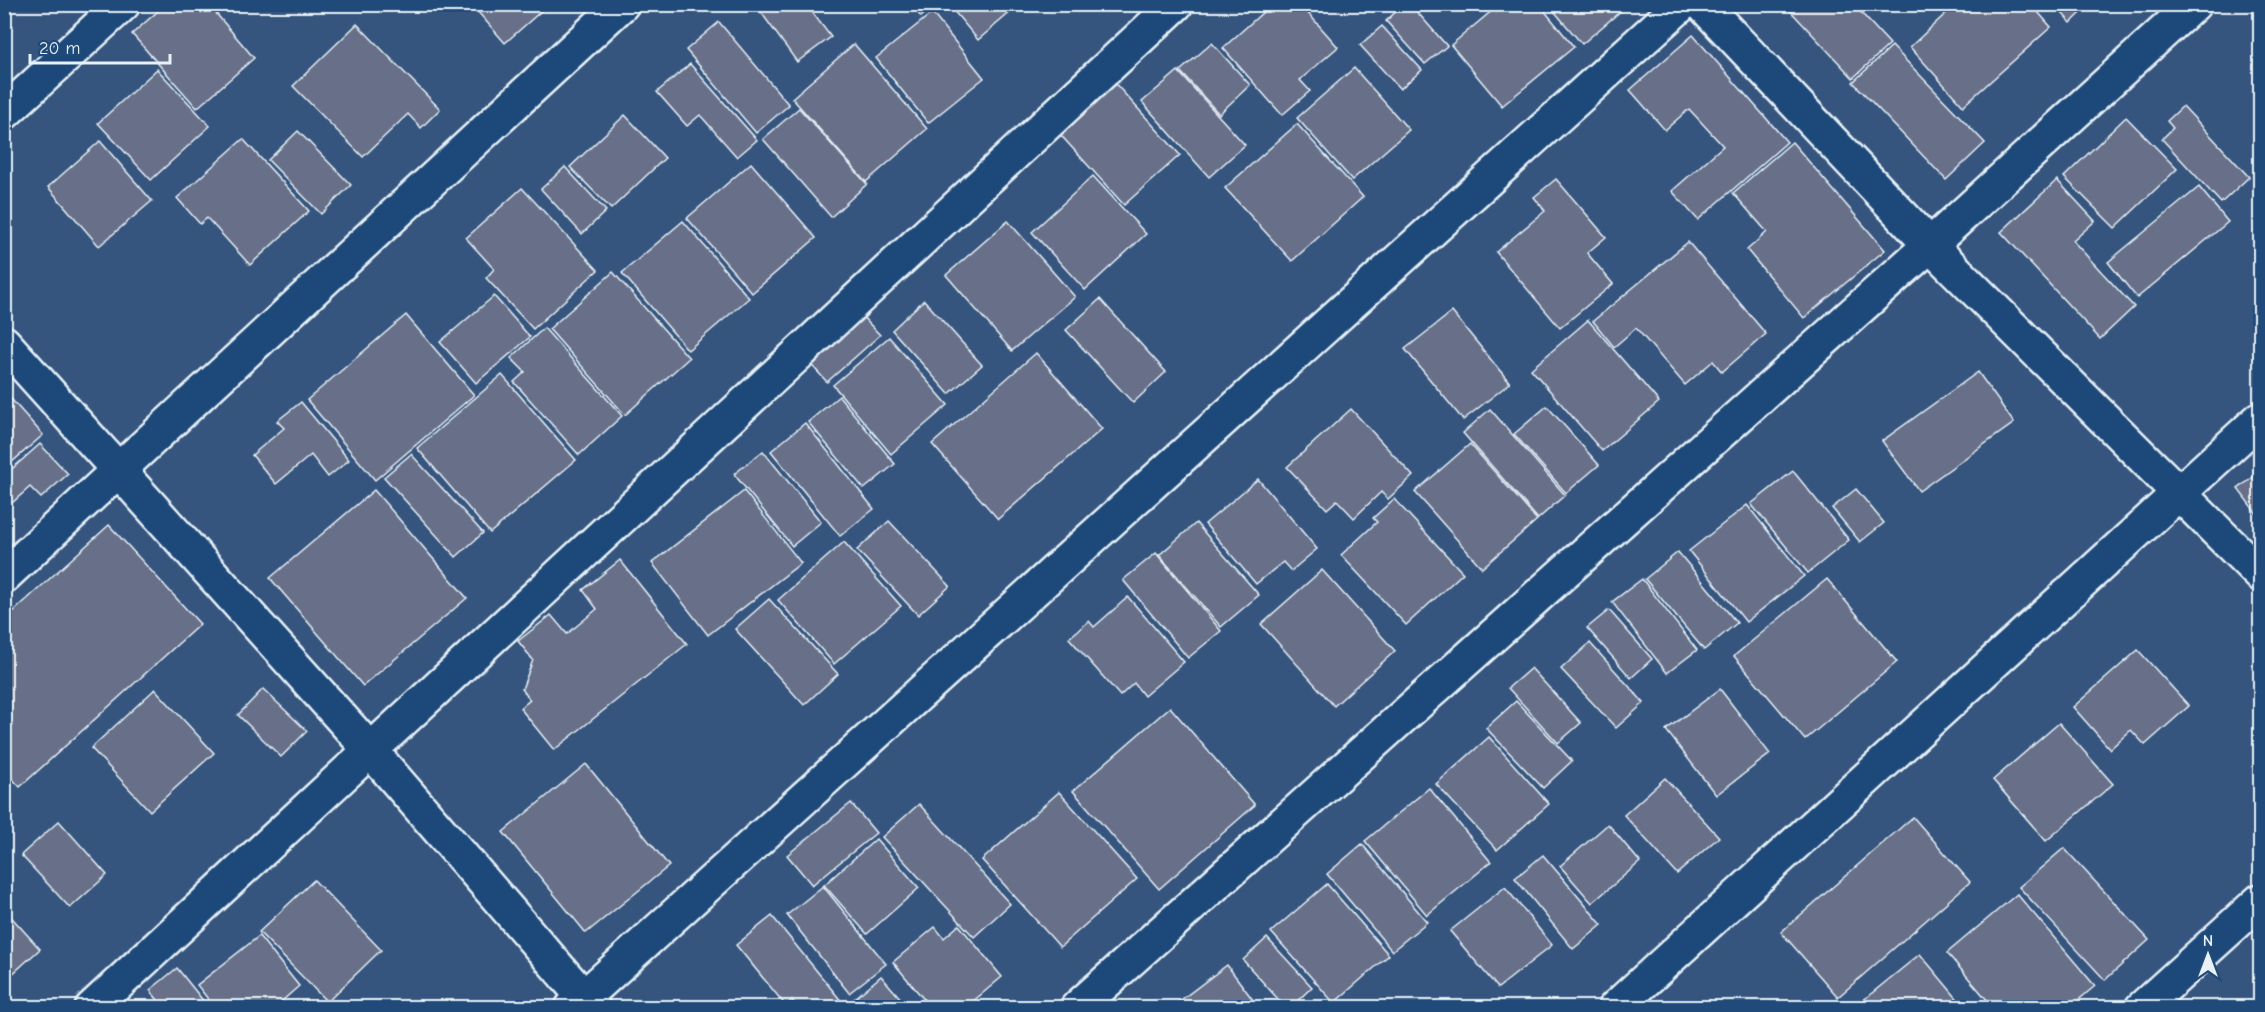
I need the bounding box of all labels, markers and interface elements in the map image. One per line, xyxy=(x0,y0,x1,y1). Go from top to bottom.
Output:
scale bar xyxy=(30,27,170,65)
text: 20 m xyxy=(39,38,80,59)
north arrow xyxy=(2178,925,2238,985)
text: N xyxy=(2203,932,2213,950)

